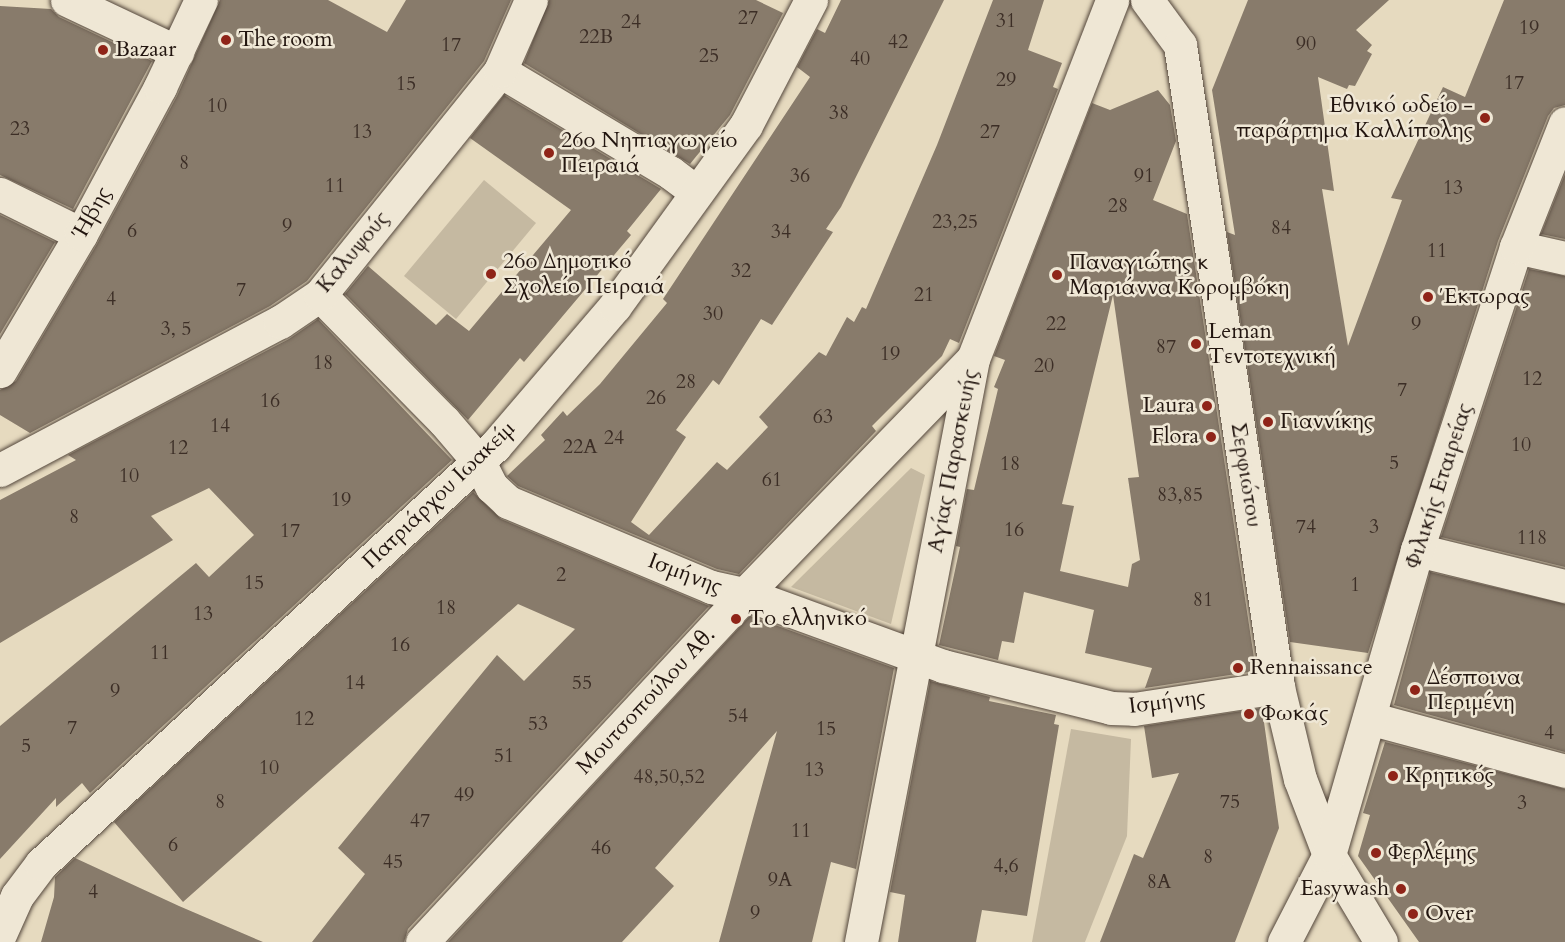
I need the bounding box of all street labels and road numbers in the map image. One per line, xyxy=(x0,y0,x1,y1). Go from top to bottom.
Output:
street label: Ήβης xyxy=(67,182,117,244)
street label: Καλυψούς xyxy=(311,206,395,298)
street label: Αγίας Παρασκευής xyxy=(922,367,984,555)
street label: Φιλικής Εταιρείας xyxy=(1400,400,1478,572)
street label: Πατριάρχου Ιωακείμ xyxy=(357,415,521,575)
street label: Σερφιώτου xyxy=(1225,421,1267,529)
street label: Ισμήνης xyxy=(644,548,726,600)
street label: Μουτσοπούλου Αθ. xyxy=(571,622,721,780)
street label: Ισμήνης xyxy=(1127,684,1207,720)

